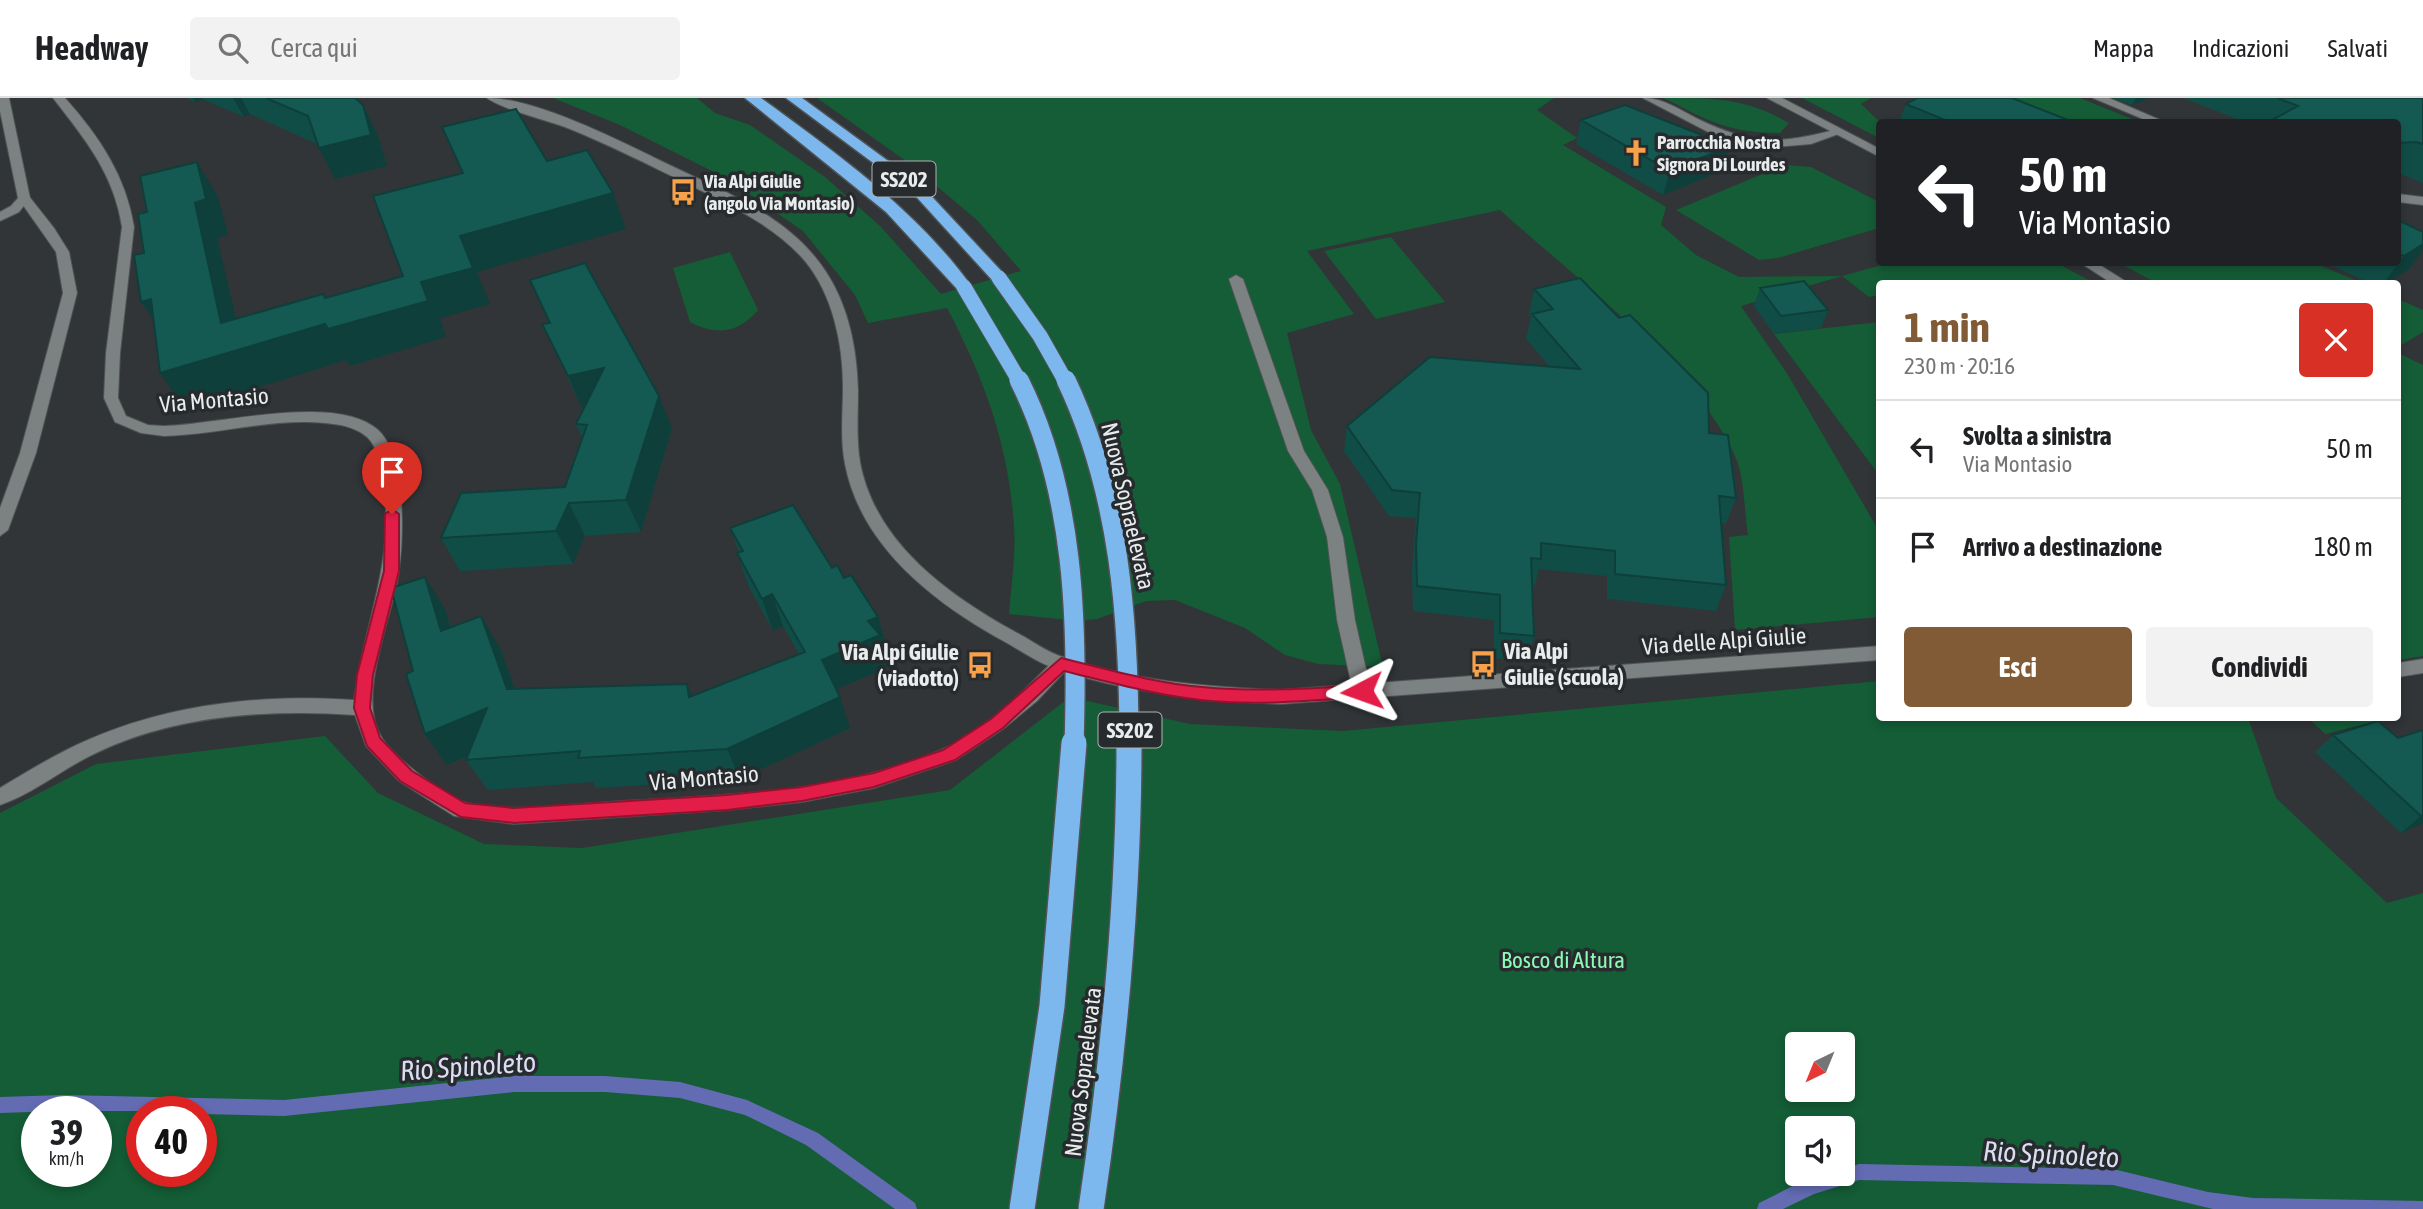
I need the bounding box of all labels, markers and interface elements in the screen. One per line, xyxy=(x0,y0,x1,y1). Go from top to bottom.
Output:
search box xyxy=(190,17,680,80)
text: Headway xyxy=(35,29,148,67)
icon: search xyxy=(214,29,252,67)
text: Cerca qui xyxy=(270,33,358,63)
text: Mappa xyxy=(2093,35,2154,62)
text: Indicazioni xyxy=(2192,35,2289,62)
text: Salvati xyxy=(2327,35,2388,62)
place label: Parrocchia Nostra Signora Di Lourdes xyxy=(1657,131,1786,175)
church icon: Parrocchia Nostra Signora Di Lourdes xyxy=(1621,138,1651,168)
text: 50 m xyxy=(2019,146,2107,202)
icon: left xyxy=(1904,147,1995,238)
road number: SS202 xyxy=(872,162,936,196)
place label: Via Alpi Giulie (angolo Via Montasio) xyxy=(703,170,855,214)
bus stop icon: Via Alpi Giulie (angolo Via Montasio) xyxy=(668,177,698,207)
text: Via Montasio xyxy=(2019,204,2171,241)
text: 1 min xyxy=(1904,303,1990,351)
button: close xyxy=(2299,303,2373,377)
text: 230 m · 20:16 xyxy=(1904,353,2015,379)
street label: Via Montasio xyxy=(158,382,270,418)
street label: Nuova Sopraelevata xyxy=(1096,420,1160,592)
text: Svolta a sinistra xyxy=(1963,421,2112,451)
icon: left xyxy=(1904,430,1942,468)
text: 50 m xyxy=(2326,434,2373,464)
pin xyxy=(362,442,422,514)
text: Via Montasio xyxy=(1963,451,2072,477)
icon: arrive xyxy=(373,453,411,491)
icon: arrive xyxy=(1904,528,1942,566)
text: Arrivo a destinazione xyxy=(1963,532,2162,562)
text: 180 m xyxy=(2314,532,2373,562)
street label: Via delle Alpi Giulie xyxy=(1641,622,1807,660)
button: Esci xyxy=(1904,627,2132,707)
button: Condividi xyxy=(2146,627,2373,707)
place label: Via Alpi Giulie (scuola) xyxy=(1503,638,1624,690)
place label: Via Alpi Giulie (viadotto) xyxy=(840,639,959,691)
bus stop icon: Via Alpi Giulie (scuola) xyxy=(1468,649,1498,679)
bus stop icon: Via Alpi Giulie (viadotto) xyxy=(965,650,995,680)
position arrow xyxy=(1325,654,1399,728)
road number: SS202 xyxy=(1098,712,1162,748)
street label: Via Montasio xyxy=(648,760,760,796)
park label: Bosco di Altura xyxy=(1501,947,1625,973)
street label: Nuova Sopraelevata xyxy=(1060,986,1106,1158)
north arrow xyxy=(1785,1032,1855,1102)
map controls xyxy=(1785,1032,1855,1186)
water label: Rio Spinoleto xyxy=(399,1045,537,1087)
speed limit sign: 40 xyxy=(126,1096,217,1187)
text: 39 xyxy=(50,1112,83,1152)
button: sound xyxy=(1785,1116,1855,1186)
water label: Rio Spinoleto xyxy=(1982,1134,2120,1174)
text: km/h xyxy=(49,1148,84,1169)

